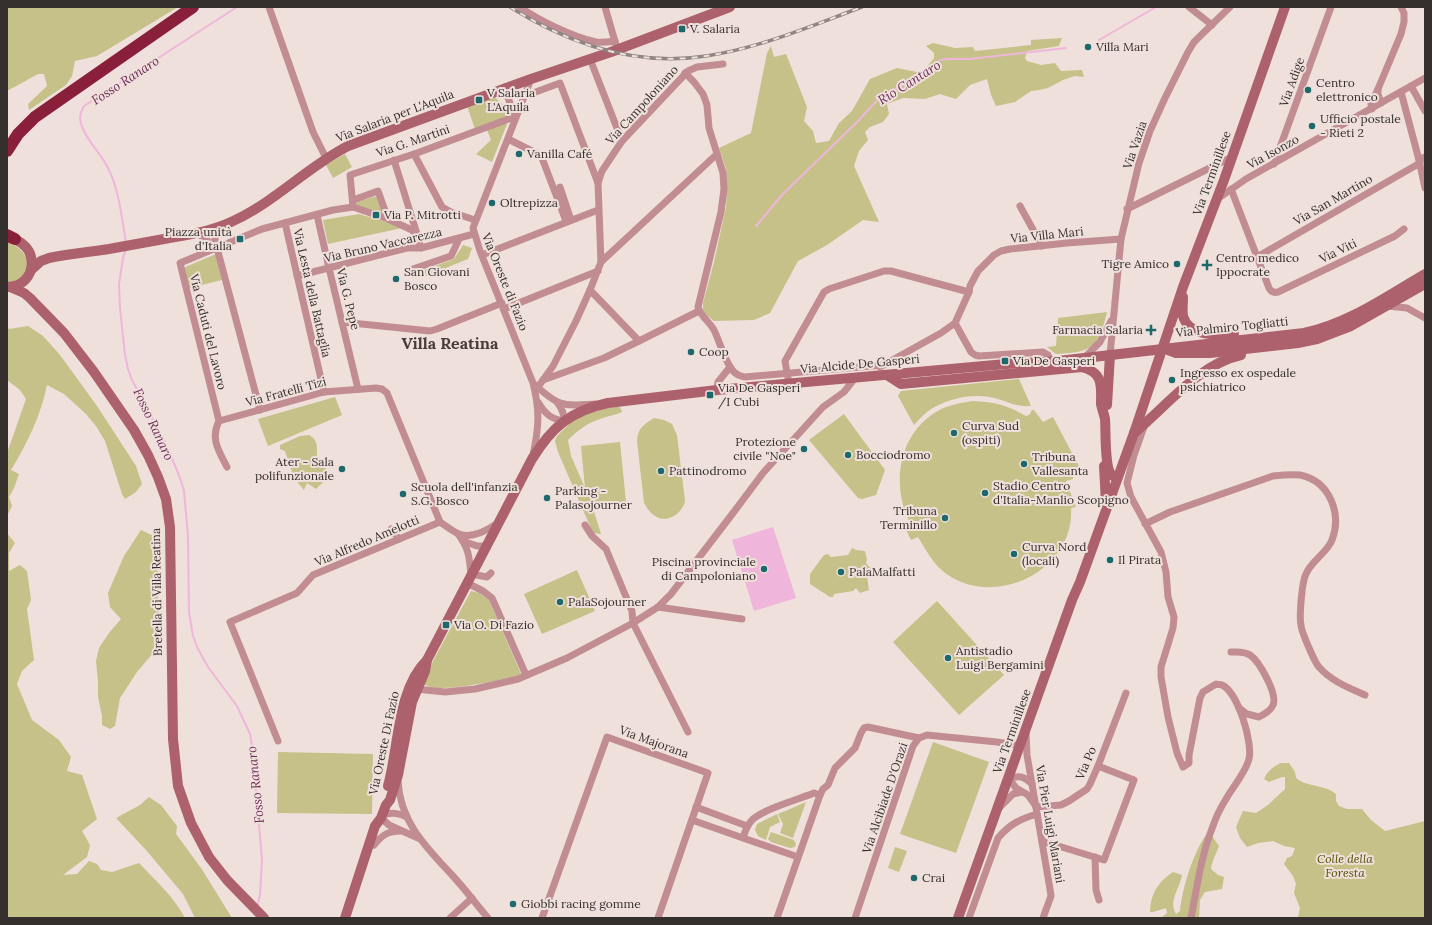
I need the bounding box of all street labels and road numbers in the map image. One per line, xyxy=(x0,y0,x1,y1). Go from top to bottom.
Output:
street label: Via Adige xyxy=(1275,55,1308,110)
street label: Via Campoloniano xyxy=(601,62,681,148)
street label: Via Salaria per L'Aquila xyxy=(333,86,456,145)
street label: Via Vazia xyxy=(1119,119,1150,172)
street label: Via G. Martini xyxy=(373,121,452,160)
street label: Via Terminillese xyxy=(1189,128,1234,218)
street label: Via Isonzo xyxy=(1243,131,1301,172)
street label: Via San Martino xyxy=(1290,171,1375,229)
street label: Via Villa Mari xyxy=(1009,223,1084,246)
street label: Via Bruno Vaccarezza xyxy=(322,224,443,266)
street label: Via Lesta della Battaglia xyxy=(290,226,335,359)
street label: Via Oreste di Fazio xyxy=(479,230,532,333)
street label: Via Viti xyxy=(1316,235,1359,266)
street label: Via G. Pepe xyxy=(333,266,363,332)
street label: Via Caduti del Lavoro xyxy=(187,271,230,391)
street label: Via Palmiro Togliatti xyxy=(1174,313,1289,340)
street label: Via Alcide De Gasperi xyxy=(799,351,920,376)
street label: Via Fratelli Tizi xyxy=(243,374,328,410)
street label: Via Alfredo Amelotti xyxy=(311,512,421,570)
street label: Bretella di Villa Reatina xyxy=(148,528,165,656)
street label: Via Terminillese xyxy=(989,686,1034,776)
street label: Via Oreste Di Fazio xyxy=(365,690,402,797)
street label: Via Majorana xyxy=(617,722,691,761)
street label: Via Alcibiade D'Orazi xyxy=(858,741,911,856)
street label: Via Po xyxy=(1071,744,1099,783)
street label: Via Pier Luigi Mariani xyxy=(1033,763,1068,884)

